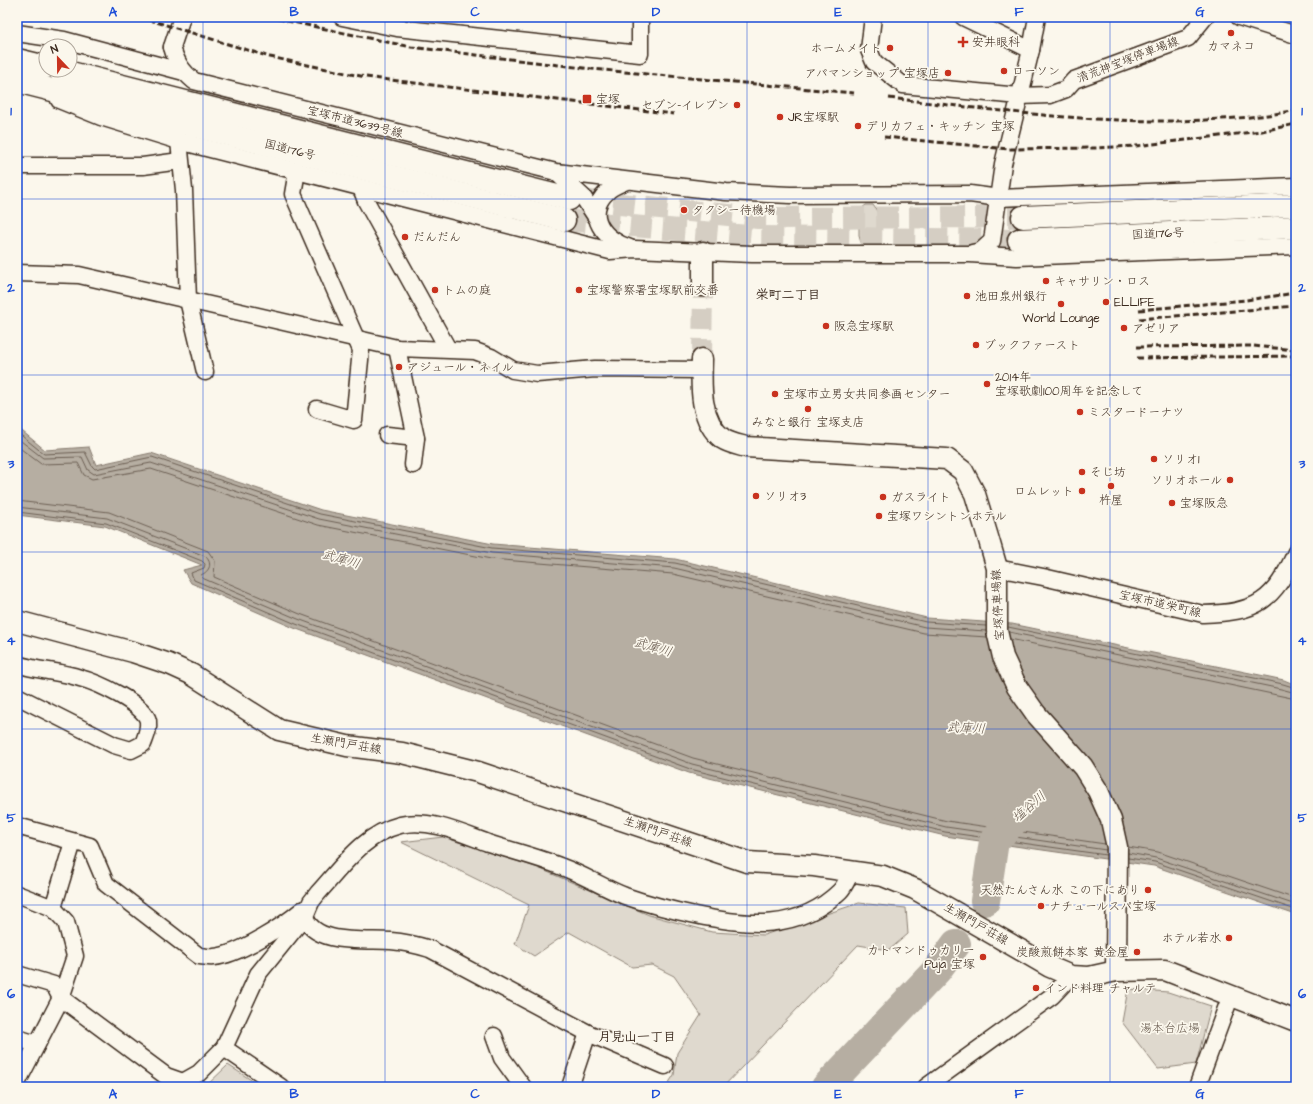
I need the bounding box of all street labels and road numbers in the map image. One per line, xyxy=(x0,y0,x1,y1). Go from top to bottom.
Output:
street label: 清荒神宝塚停車場線 xyxy=(1075,33,1181,87)
street label: 宝塚市道3639号線 xyxy=(305,102,405,142)
street label: 国道176号 xyxy=(262,135,318,165)
street label: 国道176号 xyxy=(1131,224,1185,244)
street label: 宝塚停車場線 xyxy=(988,569,1008,641)
street label: 宝塚市道栄町線 xyxy=(1117,586,1203,622)
street label: 生瀬門戸荘線 xyxy=(309,729,383,759)
street label: 生瀬門戸荘線 xyxy=(621,812,695,852)
street label: 生瀬門戸荘線 xyxy=(941,899,1011,949)

